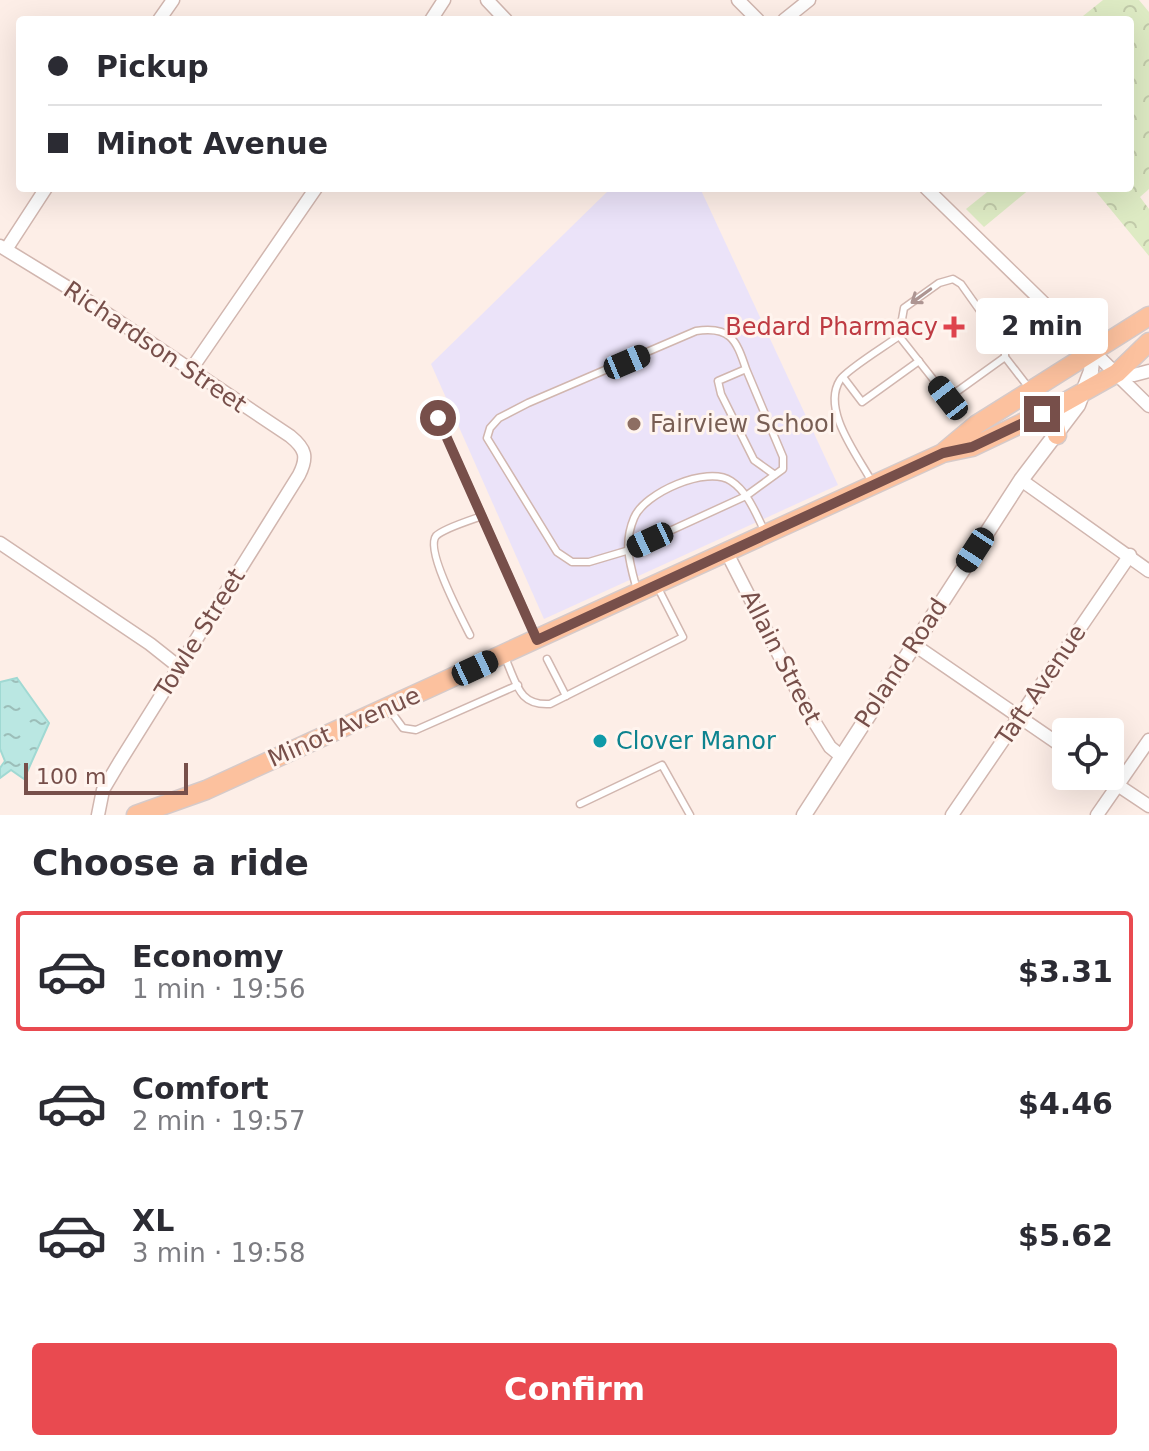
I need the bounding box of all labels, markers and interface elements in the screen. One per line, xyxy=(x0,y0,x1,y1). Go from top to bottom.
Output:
text: Pickup xyxy=(96,49,209,84)
text: Minot Avenue xyxy=(96,126,328,161)
street label: Richardson Street xyxy=(58,276,252,418)
one-way arrow xyxy=(910,288,932,305)
callout: 2 min xyxy=(976,298,1108,354)
text: 2 min xyxy=(1001,311,1083,341)
place label: Bedard Pharmacy xyxy=(725,313,938,341)
marker: Bedard Pharmacy xyxy=(945,318,963,336)
car xyxy=(600,342,654,382)
car xyxy=(924,372,972,424)
route end xyxy=(1024,396,1060,432)
route start xyxy=(420,400,456,436)
place label: Fairview School xyxy=(650,410,835,438)
marker: Fairview School xyxy=(625,415,643,433)
car xyxy=(623,519,677,561)
car xyxy=(952,523,998,577)
street label: Towle Street xyxy=(149,563,251,704)
street label: Allain Street xyxy=(735,585,827,729)
street label: Poland Road xyxy=(849,593,953,733)
street label: Taft Avenue xyxy=(990,619,1092,752)
car xyxy=(448,647,502,689)
street label: Minot Avenue xyxy=(264,681,424,773)
map controls xyxy=(1052,718,1124,790)
button: locate xyxy=(1052,718,1124,790)
place label: Clover Manor xyxy=(616,727,776,755)
marker: Clover Manor xyxy=(591,732,609,750)
scale bar xyxy=(24,759,188,795)
text: 100 m xyxy=(36,764,106,789)
text: Choose a ride xyxy=(32,842,309,883)
icon: car xyxy=(36,935,108,1007)
text: Economy xyxy=(132,939,284,974)
text: $3.31 xyxy=(1018,954,1113,989)
text: 1 min · 19:56 xyxy=(132,974,306,1004)
icon: car xyxy=(36,1067,108,1139)
text: Comfort xyxy=(132,1071,269,1106)
text: $4.46 xyxy=(1018,1086,1113,1121)
text: 2 min · 19:57 xyxy=(132,1106,306,1136)
icon: car xyxy=(36,1199,108,1271)
text: XL xyxy=(132,1203,174,1238)
text: $5.62 xyxy=(1018,1218,1113,1253)
text: 3 min · 19:58 xyxy=(132,1238,306,1268)
button: Confirm xyxy=(32,1343,1117,1435)

